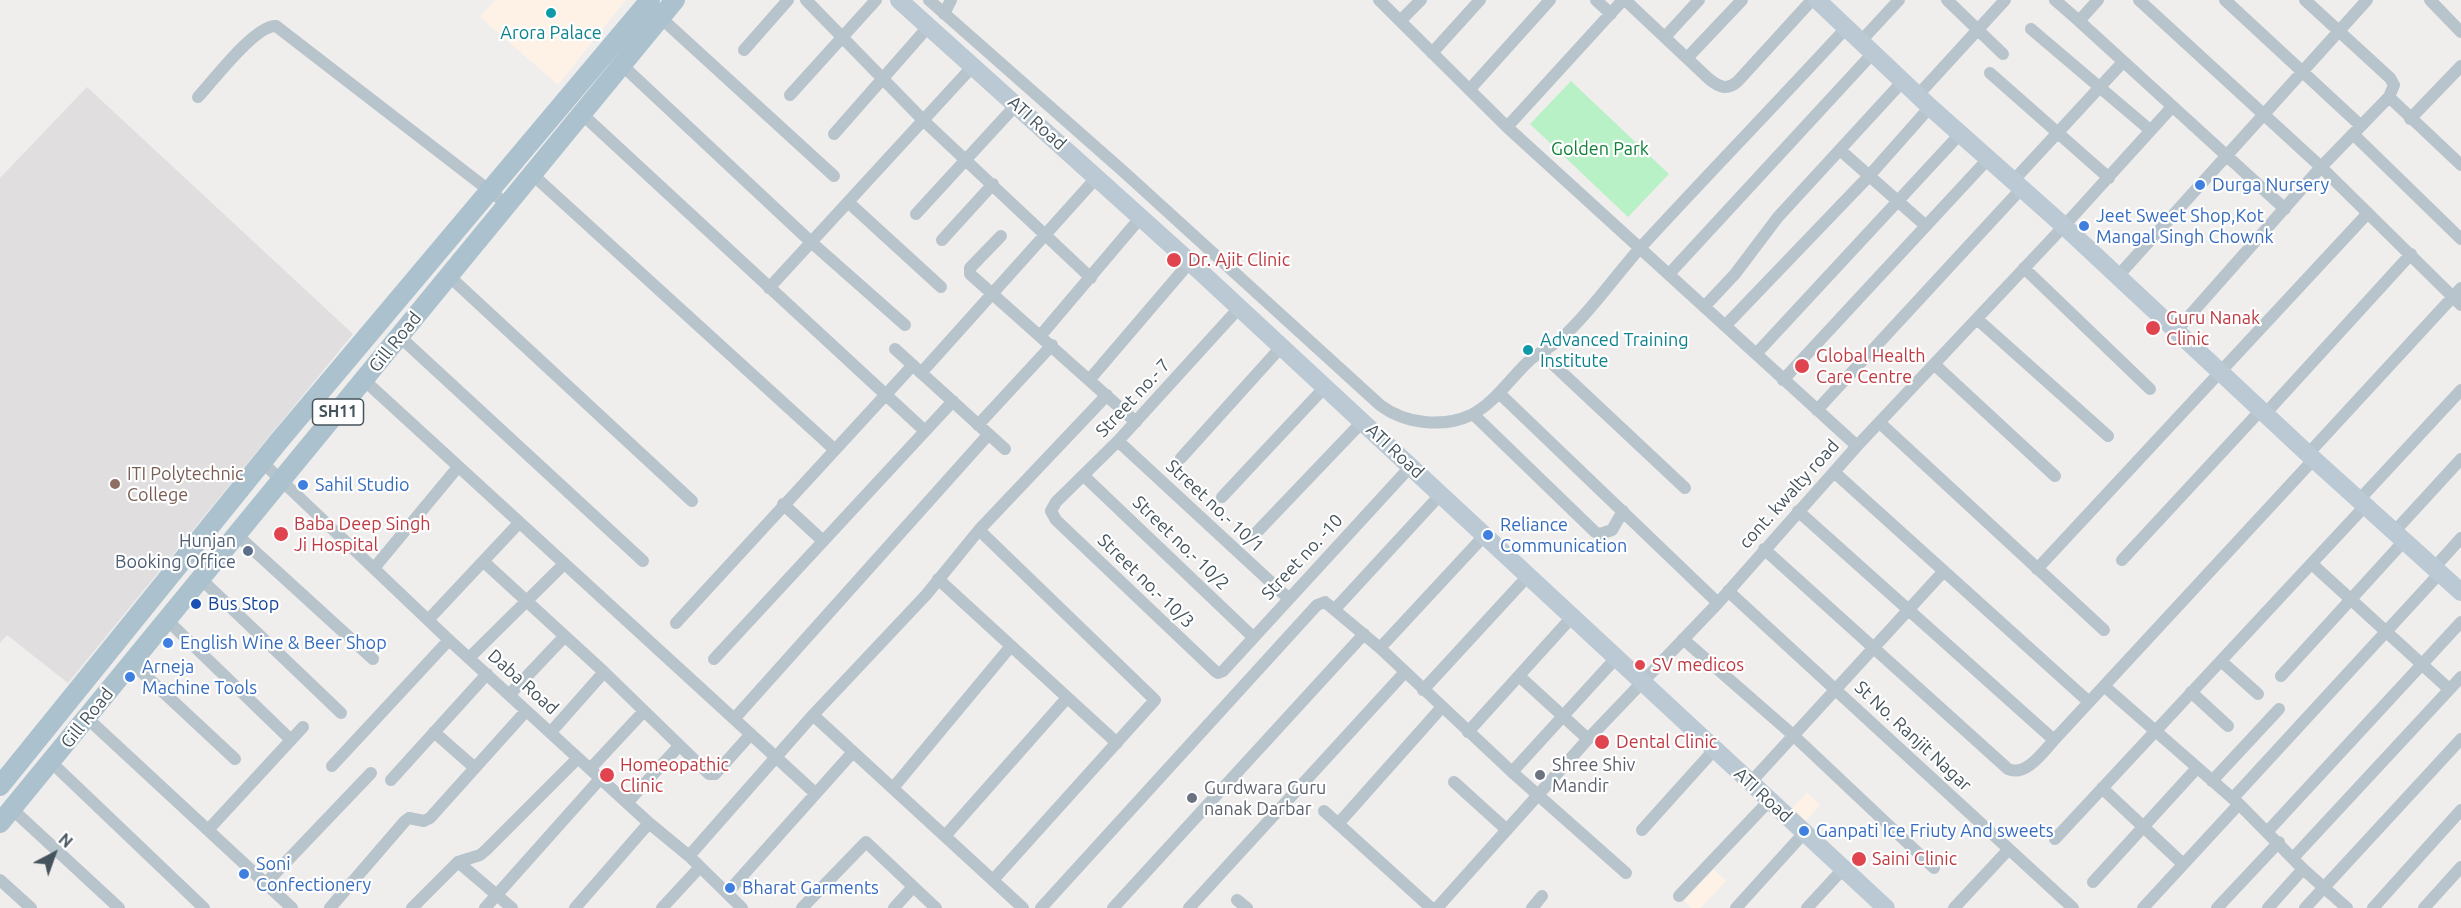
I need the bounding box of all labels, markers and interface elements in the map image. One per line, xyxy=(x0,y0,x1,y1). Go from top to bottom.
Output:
marker: Arora Palace xyxy=(544,6,558,20)
place label: Arora Palace xyxy=(500,22,602,44)
street label: ATI Road xyxy=(1003,91,1071,155)
park label: Golden Park xyxy=(1551,138,1649,160)
place label: Durga Nursery xyxy=(2212,174,2329,196)
marker: Durga Nursery xyxy=(2193,178,2207,192)
place label: Jeet Sweet Shop,Kot Mangal Singh Chownk xyxy=(2096,205,2274,248)
marker: Jeet Sweet Shop,Kot Mangal Singh Chownk xyxy=(2077,219,2091,233)
place label: Dr. Ajit Clinic xyxy=(1188,249,1290,271)
marker: Dr. Ajit Clinic xyxy=(1165,251,1183,269)
street label: Gill Road xyxy=(364,307,426,377)
place label: Guru Nanak Clinic xyxy=(2166,307,2260,350)
marker: Guru Nanak Clinic xyxy=(2144,319,2162,337)
place label: Advanced Training Institute xyxy=(1540,329,1689,372)
marker: Advanced Training Institute xyxy=(1521,343,1535,357)
place label: Global Health Care Centre xyxy=(1816,345,1926,388)
street label: Street no.- 7 xyxy=(1091,354,1175,442)
marker: Global Health Care Centre xyxy=(1793,357,1811,375)
road number: SH11 xyxy=(312,399,364,425)
street label: ATI Road xyxy=(1362,419,1428,483)
street label: cont. kwalty road xyxy=(1734,435,1844,553)
street label: Street no.- 10/1 xyxy=(1162,455,1268,557)
place label: ITI Polytechnic College xyxy=(127,463,243,506)
place label: Sahil Studio xyxy=(315,474,409,496)
marker: ITI Polytechnic College xyxy=(108,477,122,491)
marker: Sahil Studio xyxy=(296,478,310,492)
street label: Street no.- 10/2 xyxy=(1128,491,1234,595)
street label: Street no. -10 xyxy=(1257,510,1347,604)
place label: Baba Deep Singh Ji Hospital xyxy=(294,513,431,556)
place label: Reliance Communication xyxy=(1500,514,1627,556)
marker: Baba Deep Singh Ji Hospital xyxy=(272,525,290,543)
marker: Reliance Communication xyxy=(1481,528,1495,542)
street label: Street no.- 10/3 xyxy=(1093,529,1199,633)
place label: Hunjan Booking Office xyxy=(115,530,236,572)
marker: Hunjan Booking Office xyxy=(241,544,255,558)
place label: Bus Stop xyxy=(208,593,279,615)
marker: Bus Stop xyxy=(189,597,203,611)
place label: English Wine & Beer Shop xyxy=(180,632,387,654)
marker: English Wine & Beer Shop xyxy=(161,636,175,650)
street label: Daba Road xyxy=(483,645,563,719)
place label: SV medicos xyxy=(1652,654,1744,676)
place label: Arneja Machine Tools xyxy=(142,656,257,698)
marker: SV medicos xyxy=(1633,658,1647,672)
marker: Arneja Machine Tools xyxy=(123,670,137,684)
street label: St No. Ranjit Nagar xyxy=(1850,676,1976,796)
street label: Gill Road xyxy=(56,683,118,753)
place label: Dental Clinic xyxy=(1616,731,1717,753)
marker: Dental Clinic xyxy=(1593,733,1611,751)
place label: Homeopathic Clinic xyxy=(620,754,729,796)
place label: Shree Shiv Mandir xyxy=(1552,754,1635,796)
street label: ATI Road xyxy=(1730,763,1796,827)
marker: Homeopathic Clinic xyxy=(598,766,616,784)
marker: Shree Shiv Mandir xyxy=(1533,768,1547,782)
place label: Gurdwara Guru nanak Darbar xyxy=(1204,777,1326,820)
marker: Gurdwara Guru nanak Darbar xyxy=(1185,791,1199,805)
place label: Ganpati Ice Friuty And sweets xyxy=(1816,820,2053,842)
north arrow xyxy=(24,824,84,884)
marker: Ganpati Ice Friuty And sweets xyxy=(1797,824,1811,838)
text: N xyxy=(55,830,76,851)
place label: Saini Clinic xyxy=(1872,848,1957,870)
marker: Saini Clinic xyxy=(1850,850,1868,868)
place label: Soni Confectionery xyxy=(256,853,371,896)
marker: Soni Confectionery xyxy=(237,867,251,881)
place label: Bharat Garments xyxy=(742,877,879,899)
marker: Bharat Garments xyxy=(723,881,737,895)

